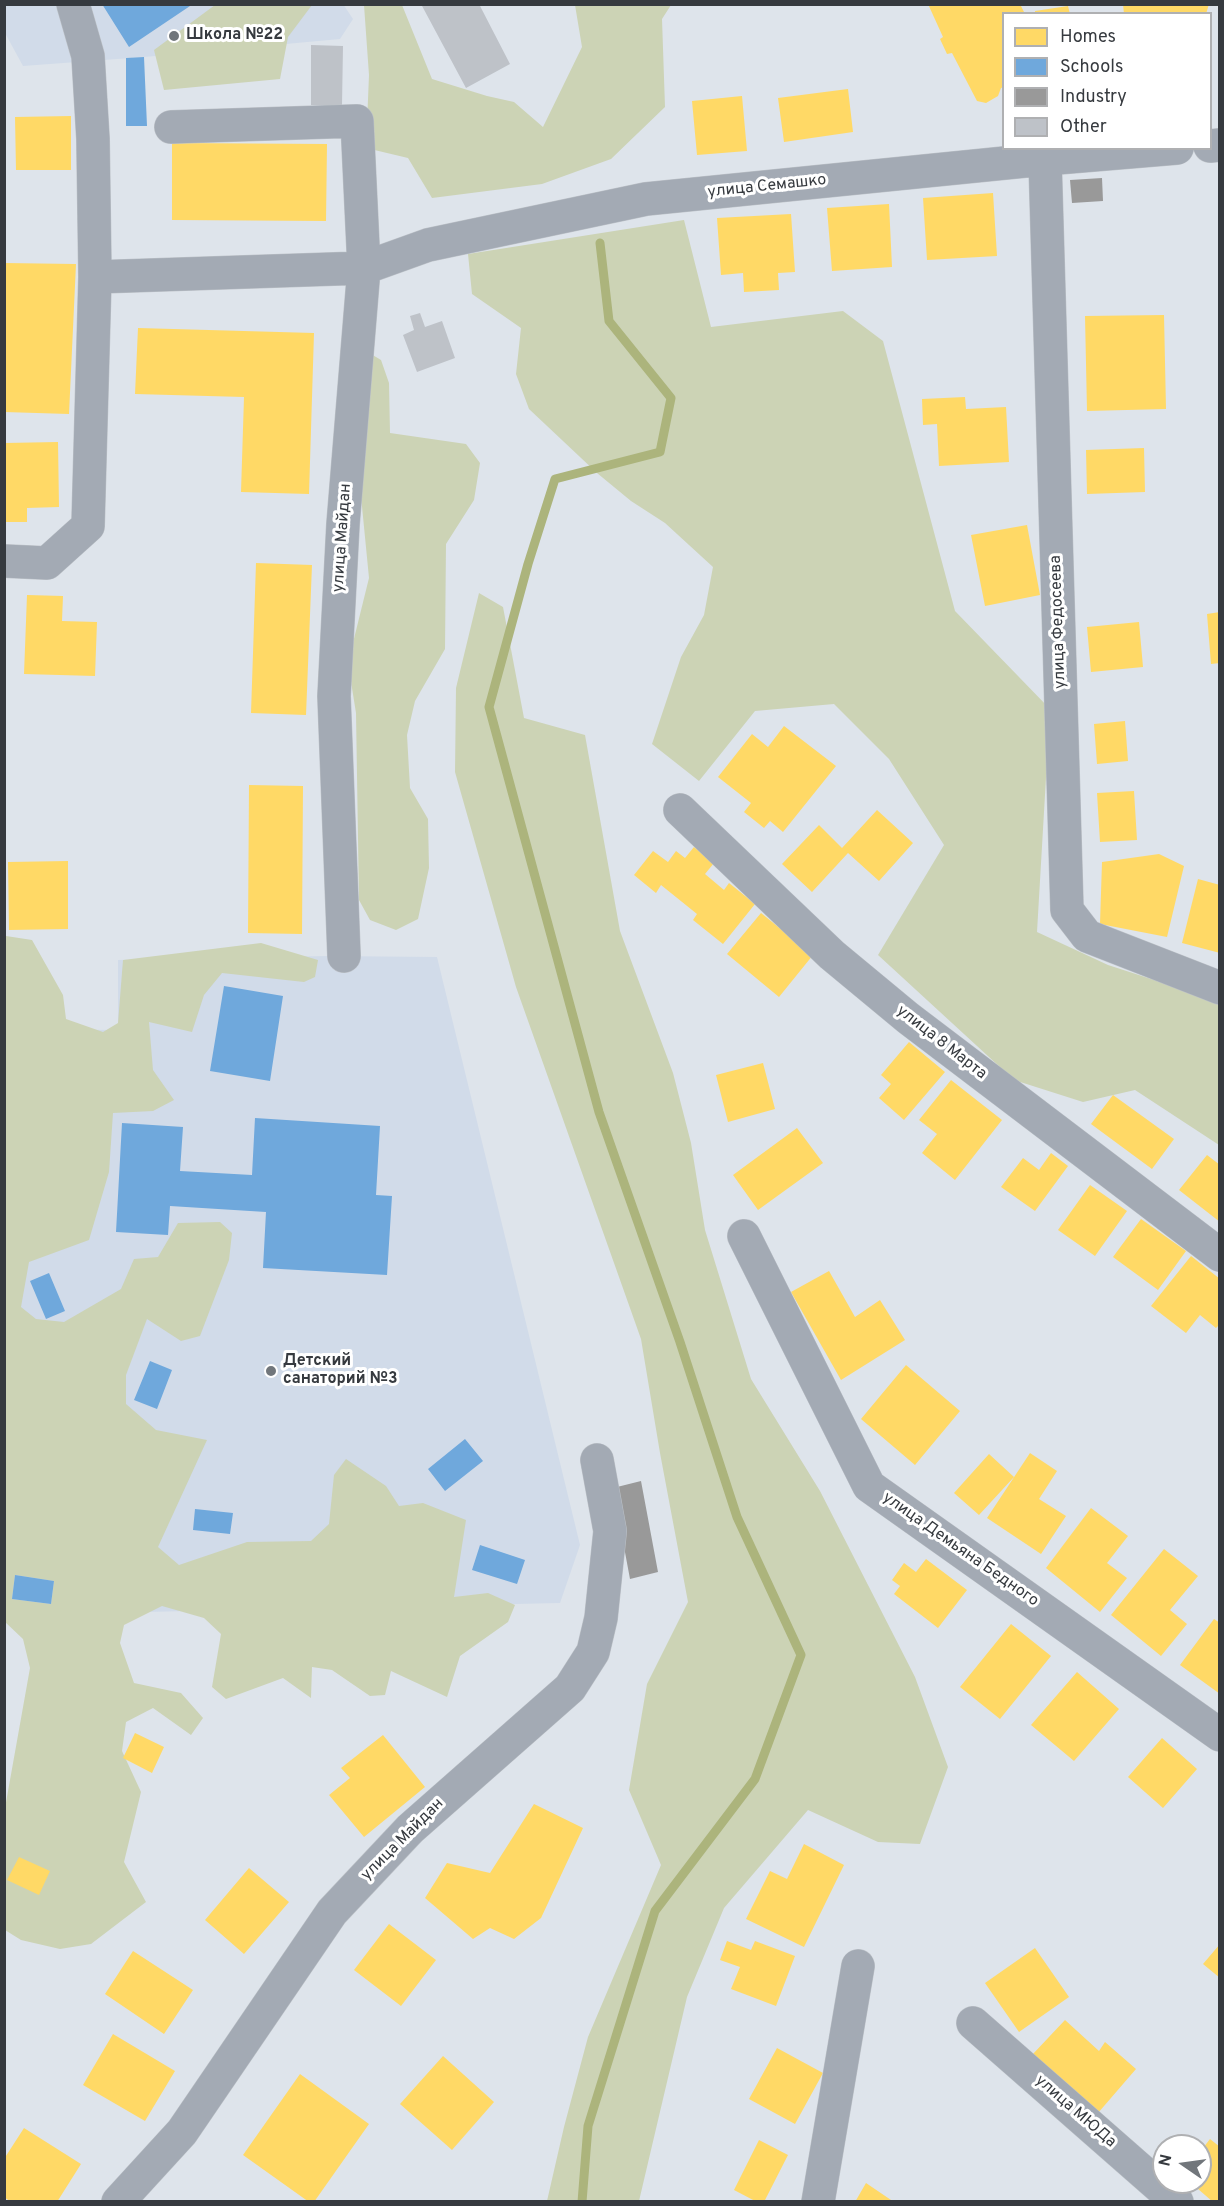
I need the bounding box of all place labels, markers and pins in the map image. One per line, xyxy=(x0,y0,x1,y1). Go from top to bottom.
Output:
place label: Школа №22 xyxy=(186,26,283,46)
marker: Школа №22 xyxy=(167,29,181,43)
place label: Детский санаторий №3 xyxy=(283,1352,398,1390)
marker: Детский санаторий №3 xyxy=(264,1364,278,1378)

